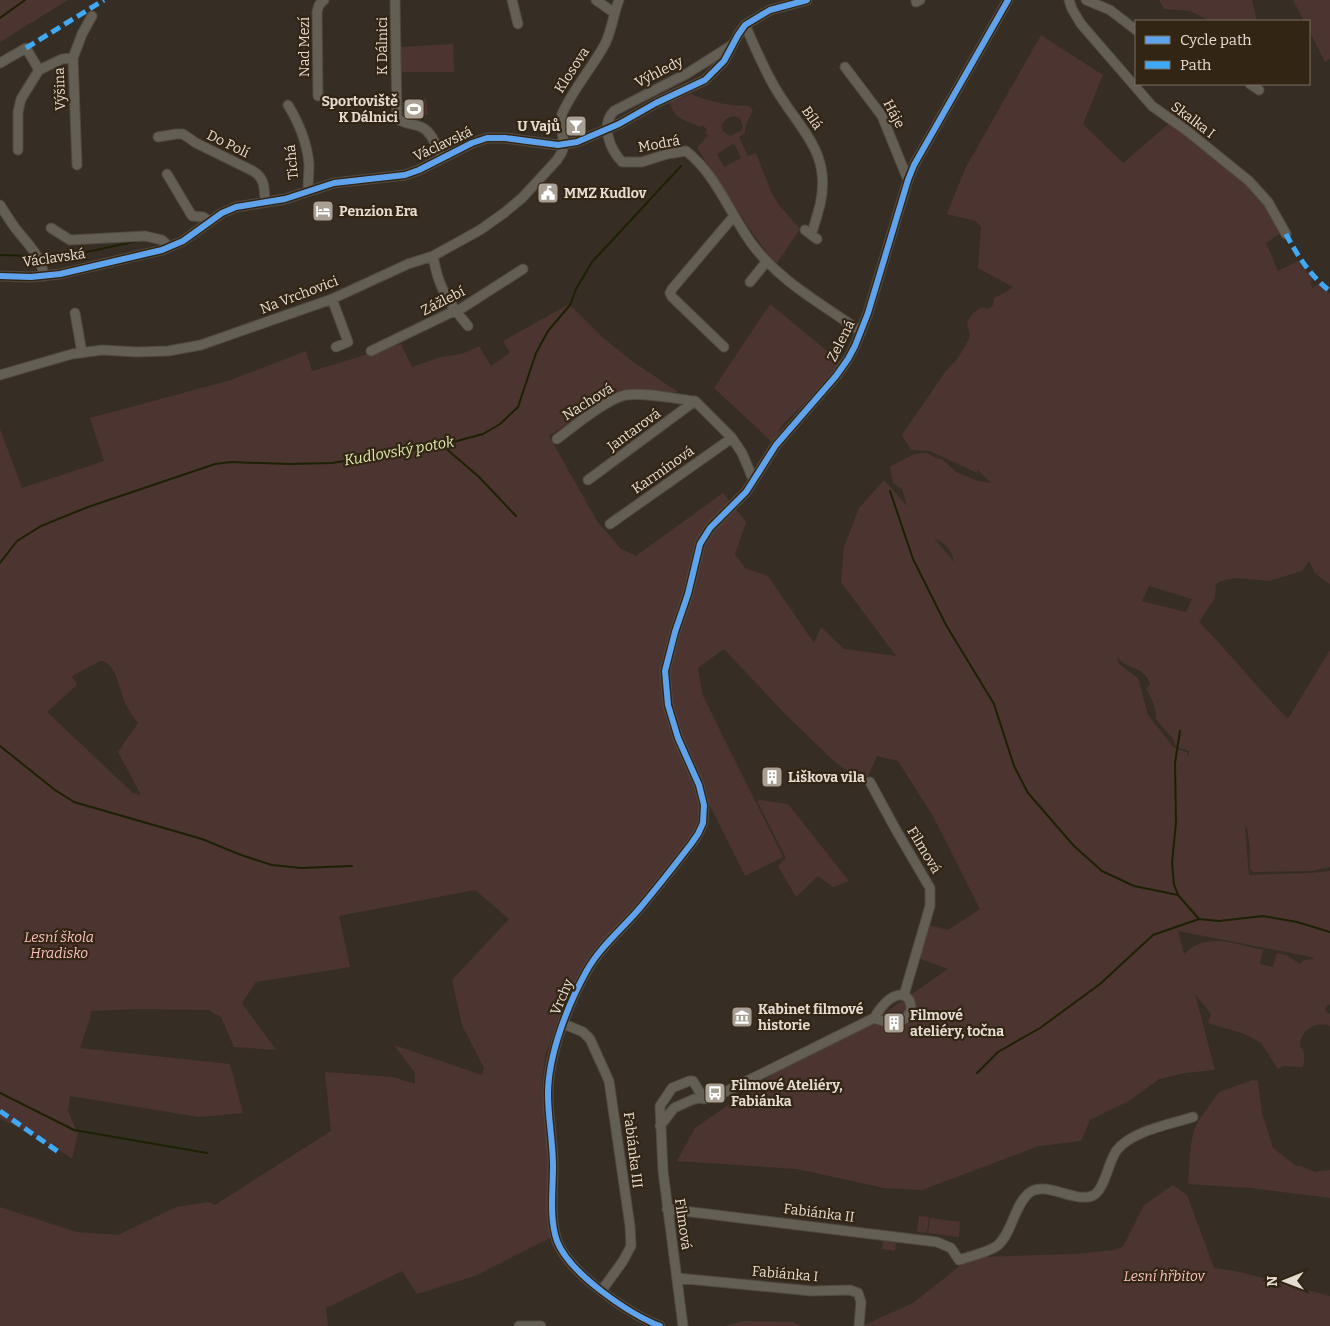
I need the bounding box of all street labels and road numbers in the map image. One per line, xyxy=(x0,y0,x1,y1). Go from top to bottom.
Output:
street label: Nad Mezí xyxy=(296,16,313,77)
street label: K Dálnici xyxy=(374,17,391,75)
street label: Klosova xyxy=(551,44,593,96)
street label: Výhledy xyxy=(632,52,687,91)
street label: Výšina xyxy=(51,67,69,111)
street label: Háje xyxy=(879,97,909,131)
street label: Skalka I xyxy=(1168,98,1218,142)
street label: Bílá xyxy=(798,103,826,133)
street label: Václavská xyxy=(411,123,476,165)
street label: Do Polí xyxy=(204,126,253,162)
street label: Modrá xyxy=(637,132,681,156)
street label: Tichá xyxy=(282,143,302,180)
street label: Václavská xyxy=(22,245,87,271)
street label: Na Vrchovici xyxy=(258,272,340,318)
street label: Zážlebí xyxy=(418,282,469,319)
street label: Zelená xyxy=(823,317,859,365)
street label: Nachová xyxy=(559,380,617,424)
street label: Jantarová xyxy=(603,405,664,456)
street label: Karmínová xyxy=(629,442,698,498)
street label: Filmová xyxy=(903,823,945,877)
street label: Vrchy xyxy=(547,976,577,1018)
street label: Fabiánka III xyxy=(620,1111,646,1189)
street label: Filmová xyxy=(671,1197,695,1251)
street label: Fabiánka II xyxy=(782,1200,856,1226)
street label: Fabiánka I xyxy=(751,1263,819,1285)

